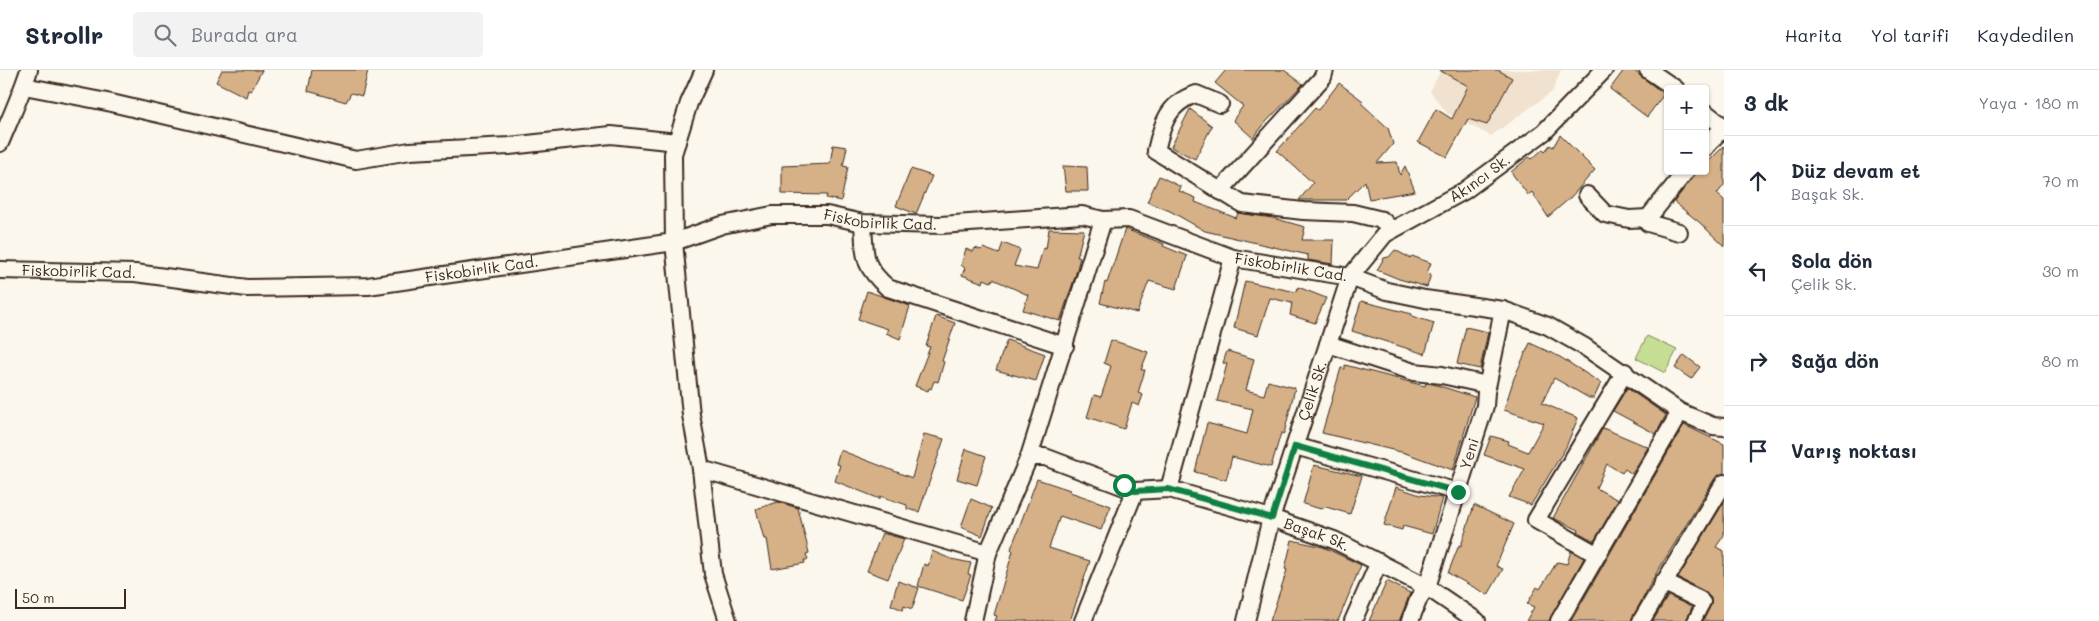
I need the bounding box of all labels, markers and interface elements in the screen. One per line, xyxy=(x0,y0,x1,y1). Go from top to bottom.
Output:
search box xyxy=(133,12,483,57)
text: Strollr xyxy=(25,19,103,50)
icon: search xyxy=(151,21,179,49)
text: Burada ara xyxy=(191,22,298,47)
text: Harita xyxy=(1785,23,1842,47)
text: Yol tarifi xyxy=(1870,23,1949,47)
text: Kaydedilen xyxy=(1977,23,2074,47)
map controls xyxy=(1664,85,1709,175)
button: + xyxy=(1664,85,1709,130)
text: 3 dk xyxy=(1744,89,1789,116)
text: Yaya · 180 m xyxy=(1978,92,2079,113)
button: − xyxy=(1664,130,1709,175)
street label: Akıncı Sk. xyxy=(1445,149,1514,206)
text: Düz devam et xyxy=(1791,158,1920,183)
icon: ahead xyxy=(1744,167,1772,195)
text: 70 m xyxy=(2042,170,2079,191)
text: Başak Sk. xyxy=(1791,183,1865,204)
street label: Fiskobirlik Cad. xyxy=(822,204,937,234)
street label: Fiskobirlik Cad. xyxy=(1233,247,1349,285)
text: Sola dön xyxy=(1791,248,1873,273)
street label: Fiskobirlik Cad. xyxy=(424,251,539,287)
icon: left xyxy=(1744,257,1772,285)
street label: Fiskobirlik Cad. xyxy=(22,259,136,282)
text: 30 m xyxy=(2042,260,2079,281)
text: Çelik Sk. xyxy=(1791,273,1857,294)
icon: right xyxy=(1744,347,1772,375)
text: Sağa dön xyxy=(1791,348,1879,373)
text: 80 m xyxy=(2042,350,2079,371)
street label: Çelik Sk. xyxy=(1293,358,1331,423)
street label: Yeni xyxy=(1454,435,1483,472)
icon: arrive xyxy=(1744,437,1772,465)
text: Varış noktası xyxy=(1791,438,1917,463)
route start xyxy=(1113,474,1136,497)
route end xyxy=(1447,481,1470,504)
street label: Başak Sk. xyxy=(1281,512,1354,555)
scale bar xyxy=(15,586,126,609)
text: 50 m xyxy=(22,588,54,607)

